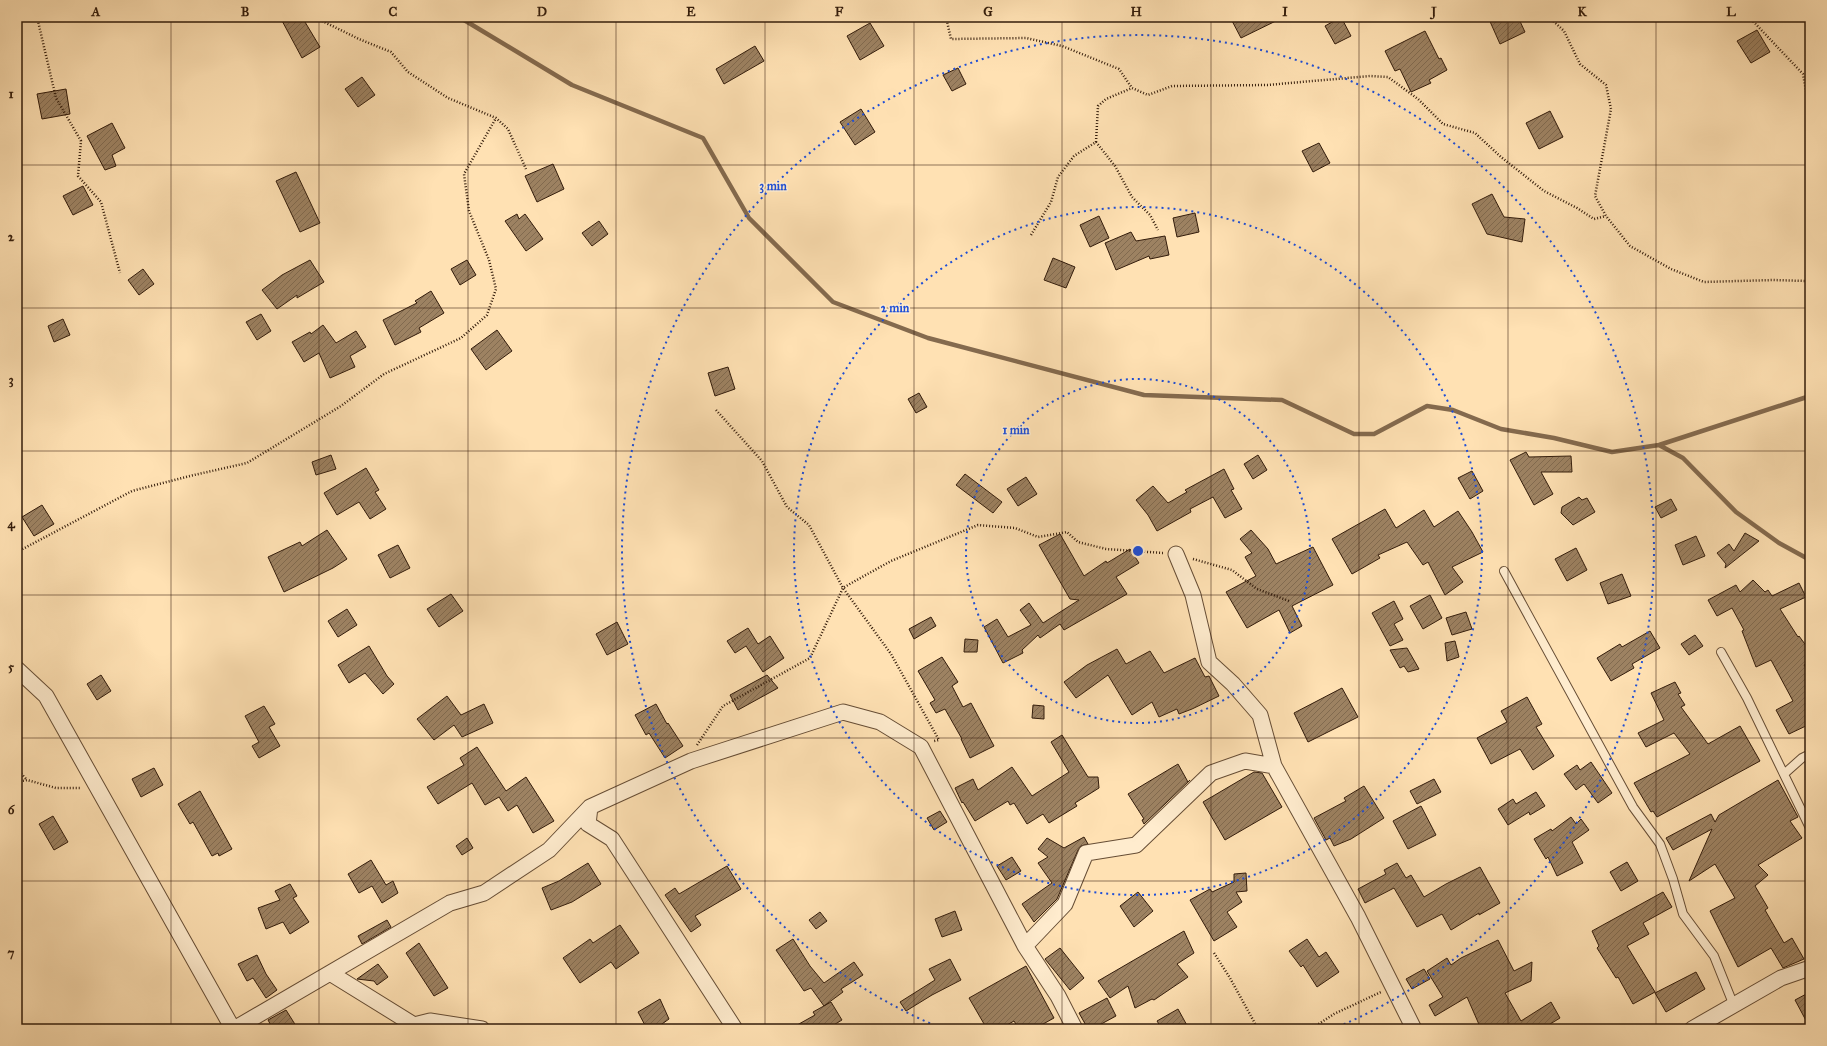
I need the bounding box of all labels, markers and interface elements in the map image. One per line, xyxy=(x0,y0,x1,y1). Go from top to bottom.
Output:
text: A xyxy=(91,4,101,20)
text: B xyxy=(241,4,250,20)
text: C xyxy=(389,4,398,20)
text: D xyxy=(537,4,547,20)
text: E xyxy=(686,4,696,20)
text: F xyxy=(835,4,844,20)
text: G xyxy=(983,4,993,20)
text: H xyxy=(1130,4,1142,20)
text: I xyxy=(1282,4,1288,20)
text: J xyxy=(1429,4,1437,20)
text: K xyxy=(1577,4,1587,20)
text: L xyxy=(1726,4,1736,20)
text: 1 xyxy=(8,86,14,102)
text: 3 min xyxy=(759,179,787,194)
text: 2 xyxy=(8,229,15,245)
text: 2 min xyxy=(881,301,910,315)
text: 3 xyxy=(8,372,14,388)
text: 1 min xyxy=(1002,423,1030,437)
text: 4 xyxy=(7,516,15,532)
centre of rings xyxy=(1131,544,1145,558)
text: 5 xyxy=(8,659,15,675)
text: 6 xyxy=(8,802,16,818)
text: 7 xyxy=(8,945,15,961)

